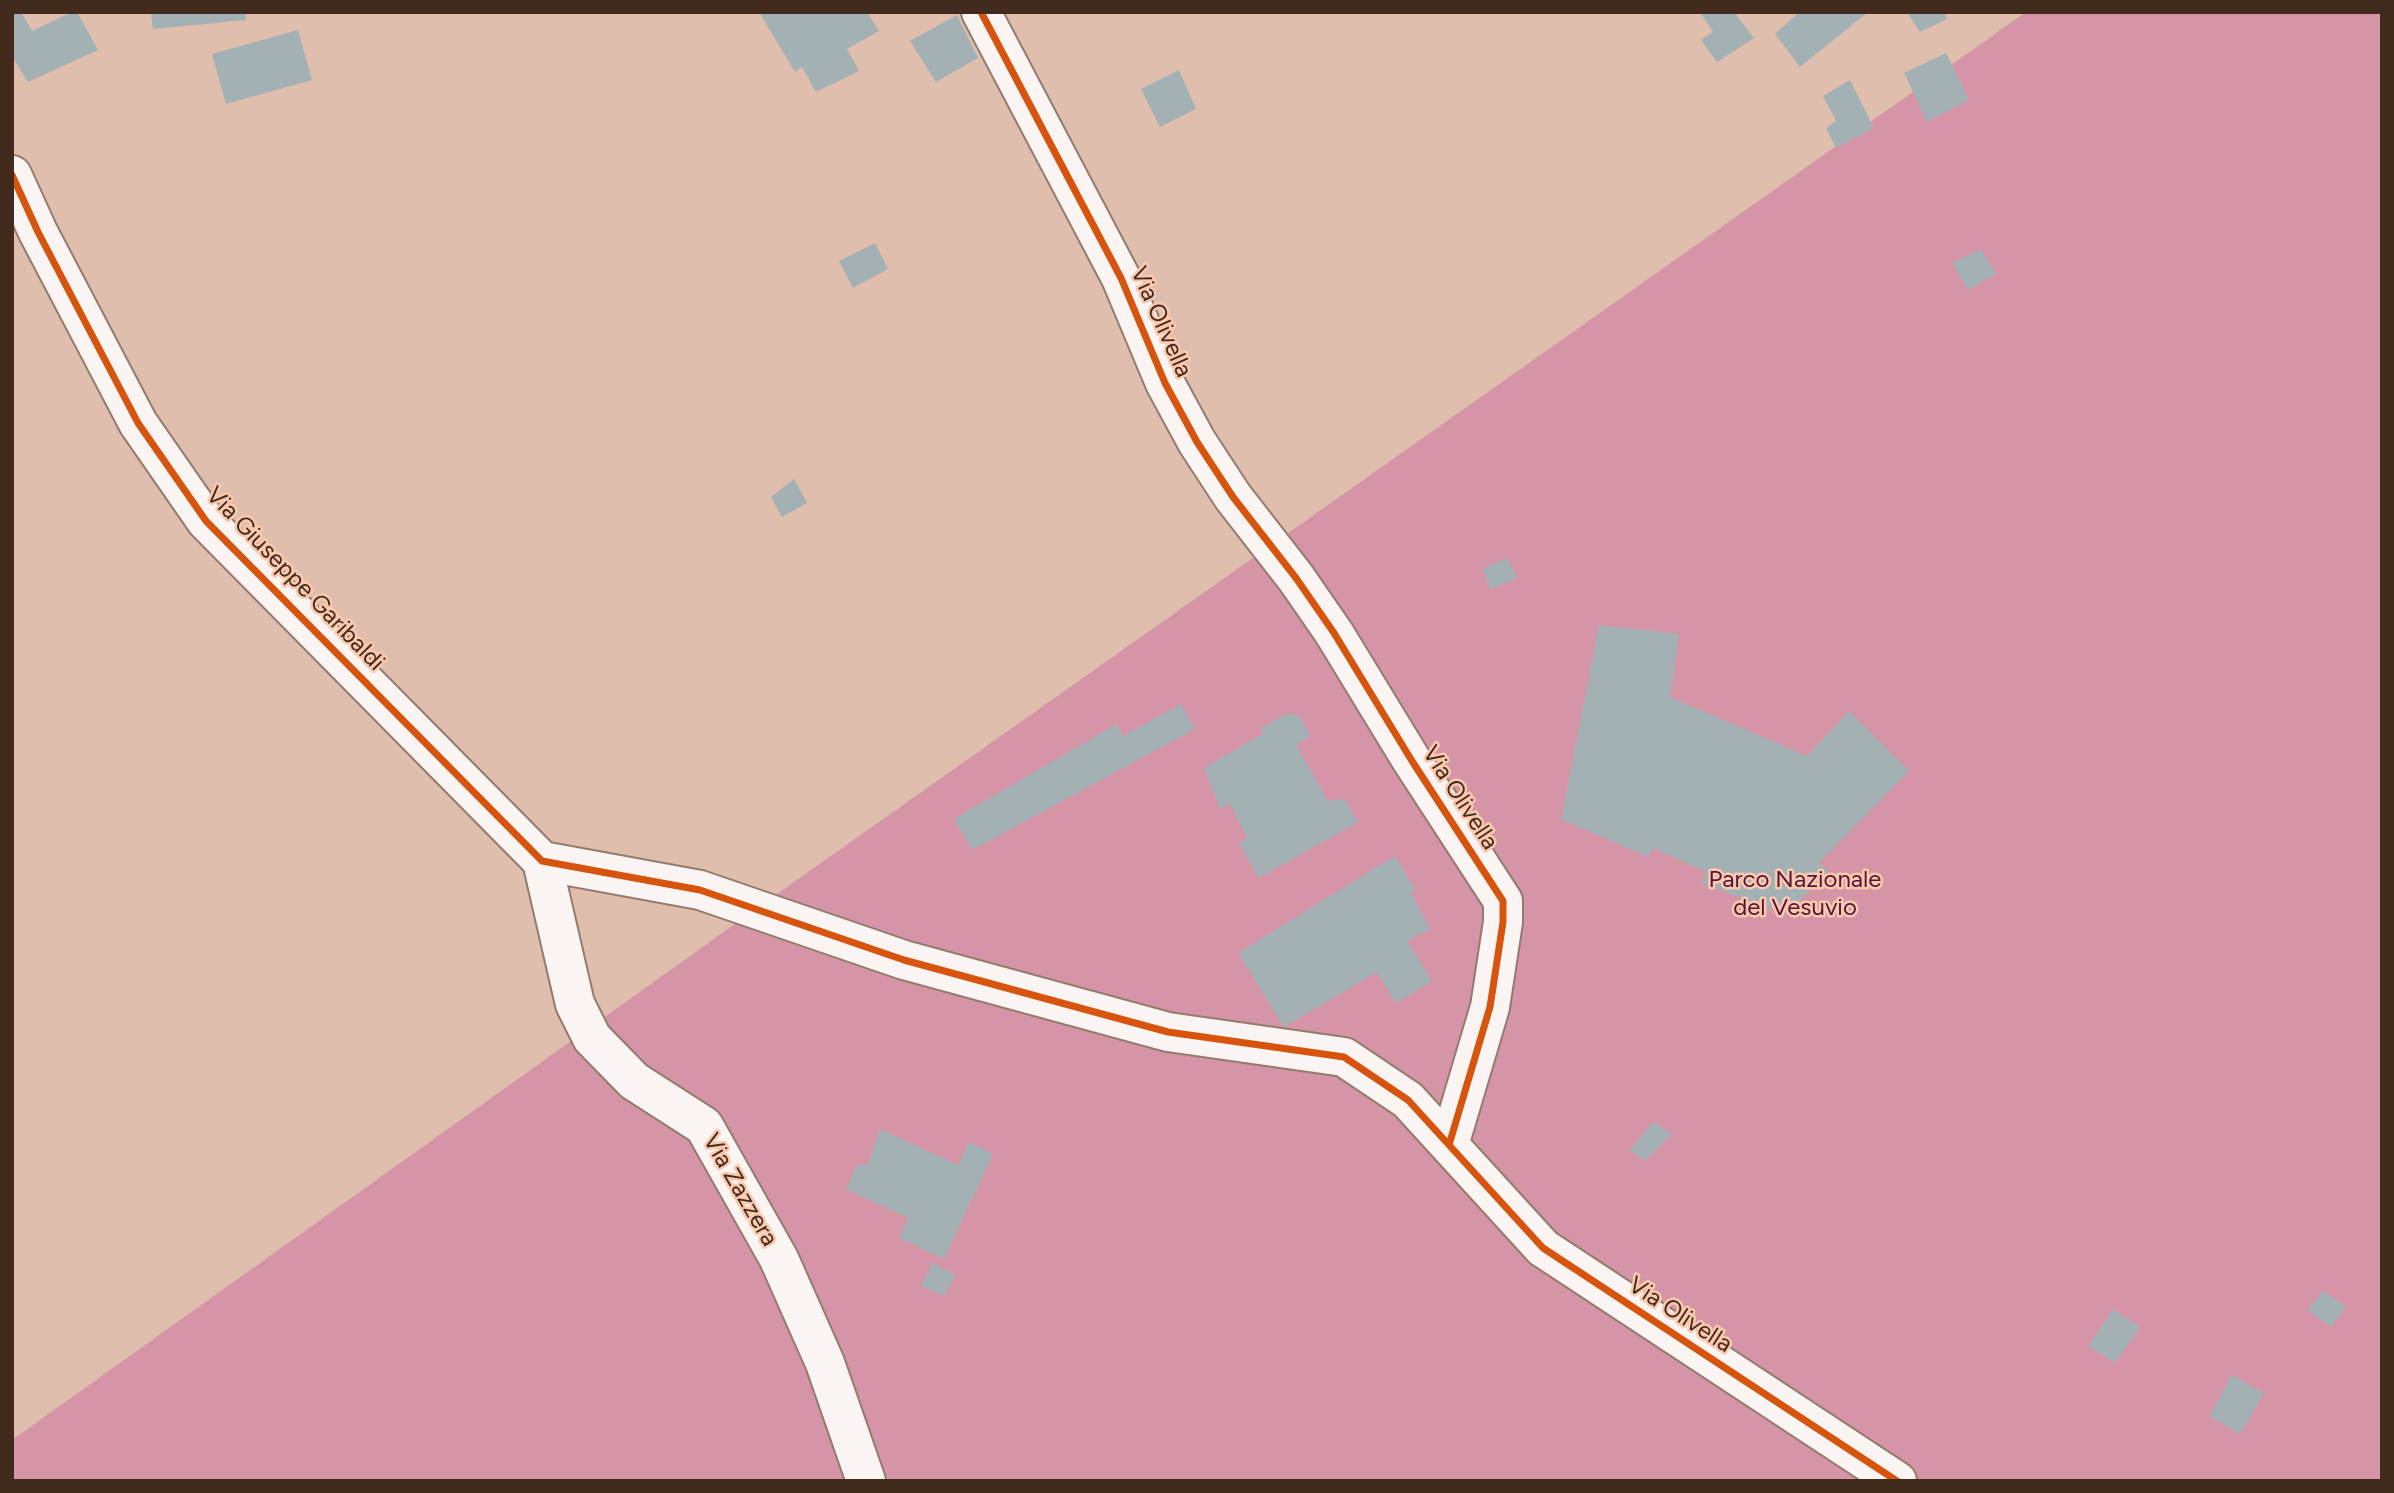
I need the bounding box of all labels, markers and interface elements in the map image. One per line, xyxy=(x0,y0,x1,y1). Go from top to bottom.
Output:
street label: Via Olivella xyxy=(1124,262,1198,382)
street label: Via Giuseppe Garibaldi xyxy=(200,481,390,677)
street label: Via Olivella xyxy=(1416,741,1504,855)
park label: Parco Nazionale del Vesuvio xyxy=(1709,866,1881,922)
street label: Via Zazzera xyxy=(696,1129,784,1251)
street label: Via Olivella xyxy=(1623,1271,1737,1359)

